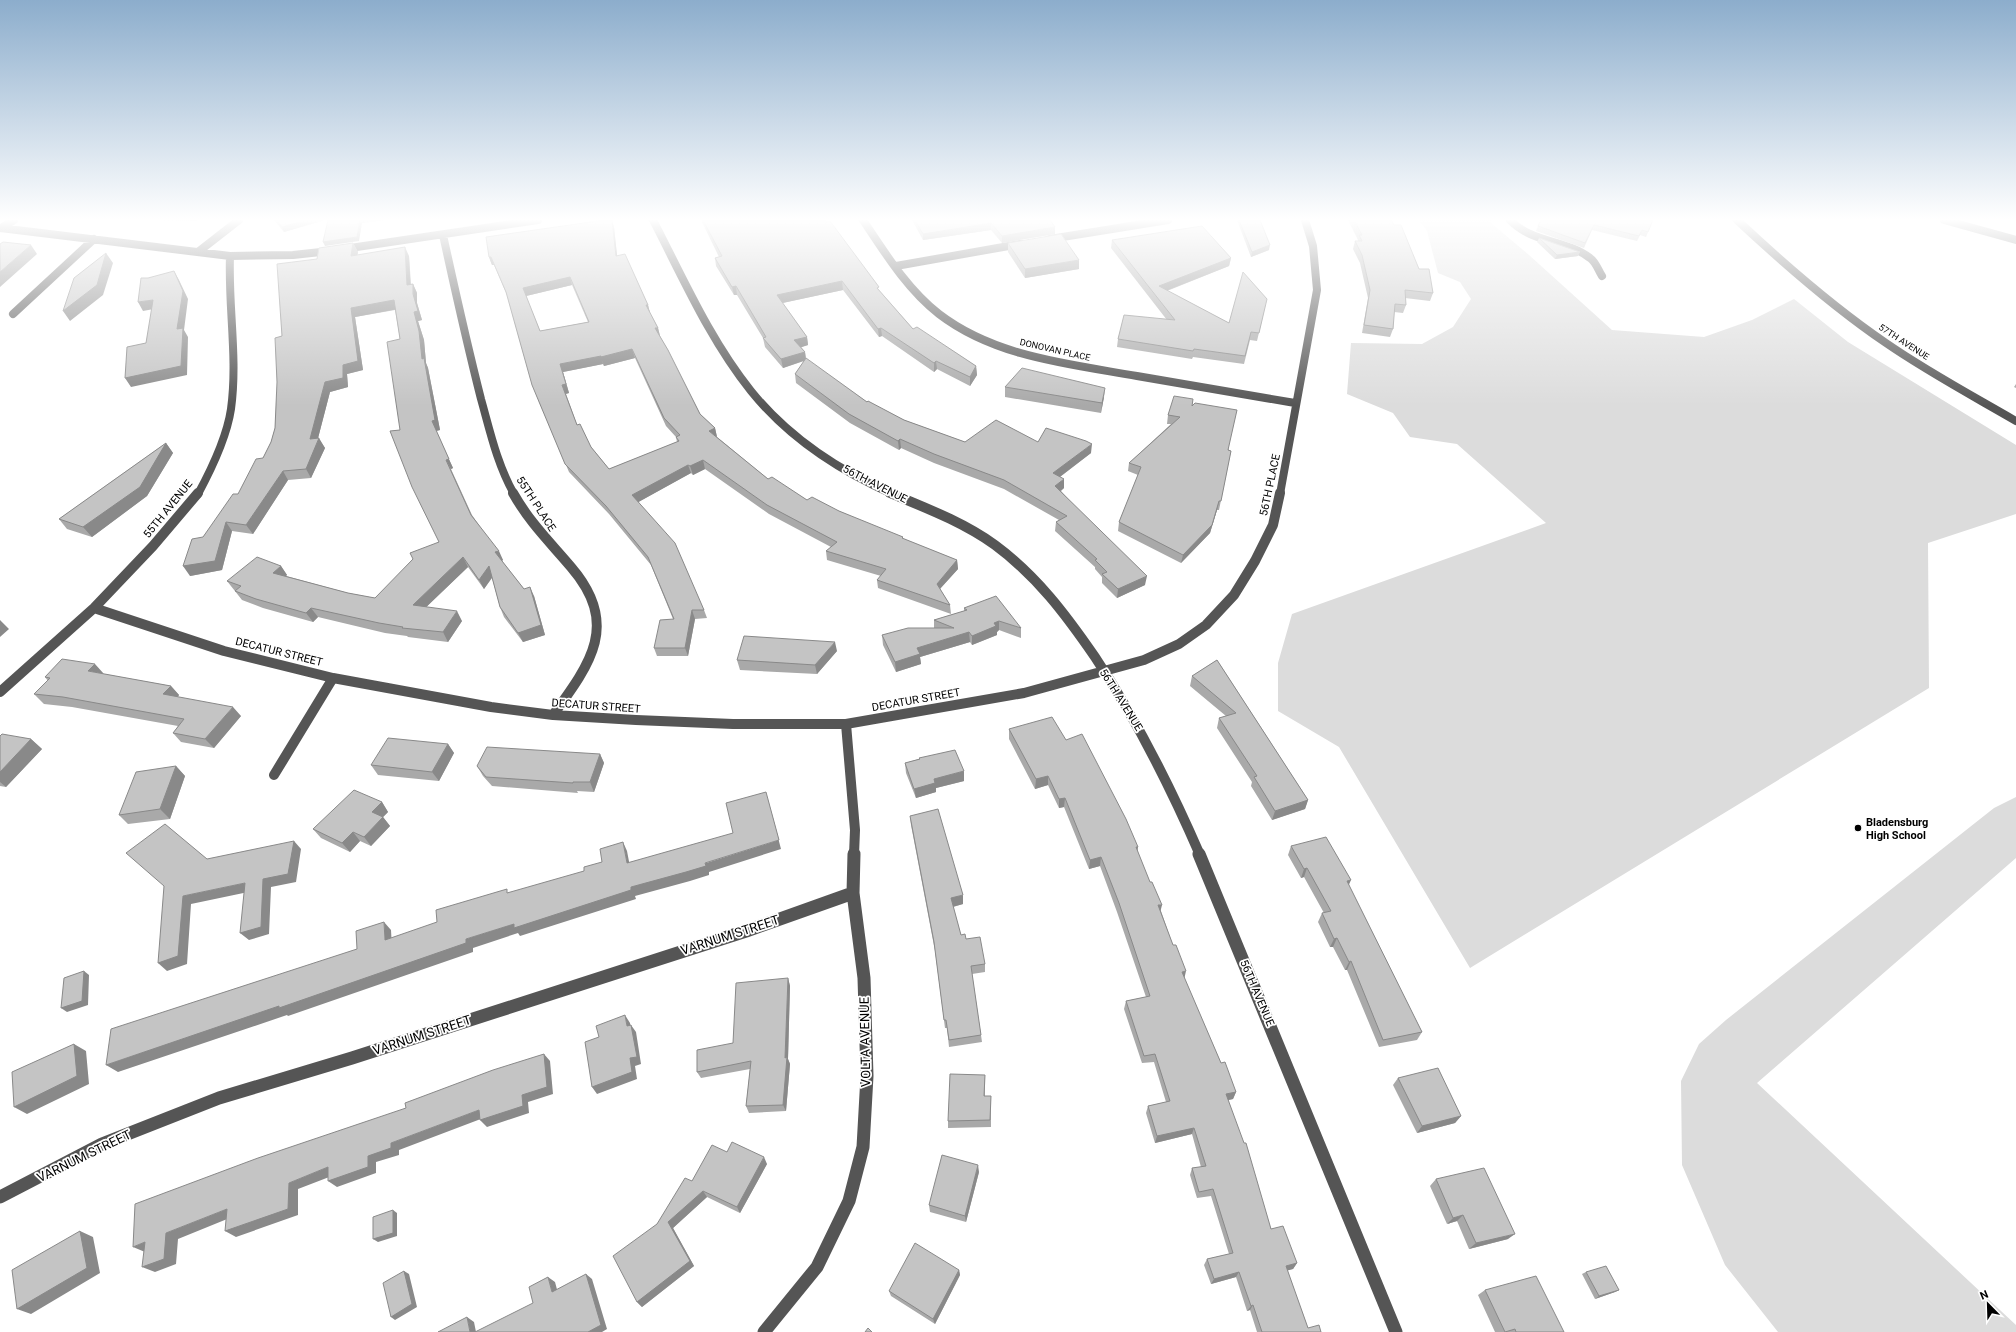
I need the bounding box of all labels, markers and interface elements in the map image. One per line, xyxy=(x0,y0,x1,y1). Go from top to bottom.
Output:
street label: 57TH AVENUE xyxy=(1877,322,1931,362)
street label: DONOVAN PLACE xyxy=(1019,337,1091,363)
street label: 56TH PLACE xyxy=(1257,453,1283,517)
street label: 56TH AVENUE xyxy=(841,462,909,506)
street label: 55TH PLACE xyxy=(513,474,559,534)
street label: 55TH AVENUE xyxy=(141,477,195,541)
street label: DECATUR STREET xyxy=(234,635,324,669)
street label: 56TH AVENUE xyxy=(1097,667,1145,733)
street label: DECATUR STREET xyxy=(871,686,962,714)
street label: DECATUR STREET xyxy=(551,696,641,716)
place label: Bladensburg High School xyxy=(1866,816,1928,842)
marker: Bladensburg High School xyxy=(1853,823,1863,833)
street label: VARNUM STREET xyxy=(679,912,781,958)
street label: 56TH AVENUE xyxy=(1237,958,1277,1028)
street label: VOLTA AVENUE xyxy=(857,997,873,1087)
street label: VARNUM STREET xyxy=(371,1012,473,1058)
street label: VARNUM STREET xyxy=(35,1127,134,1185)
north arrow xyxy=(1968,1284,2008,1324)
text: N xyxy=(1978,1288,1991,1303)

